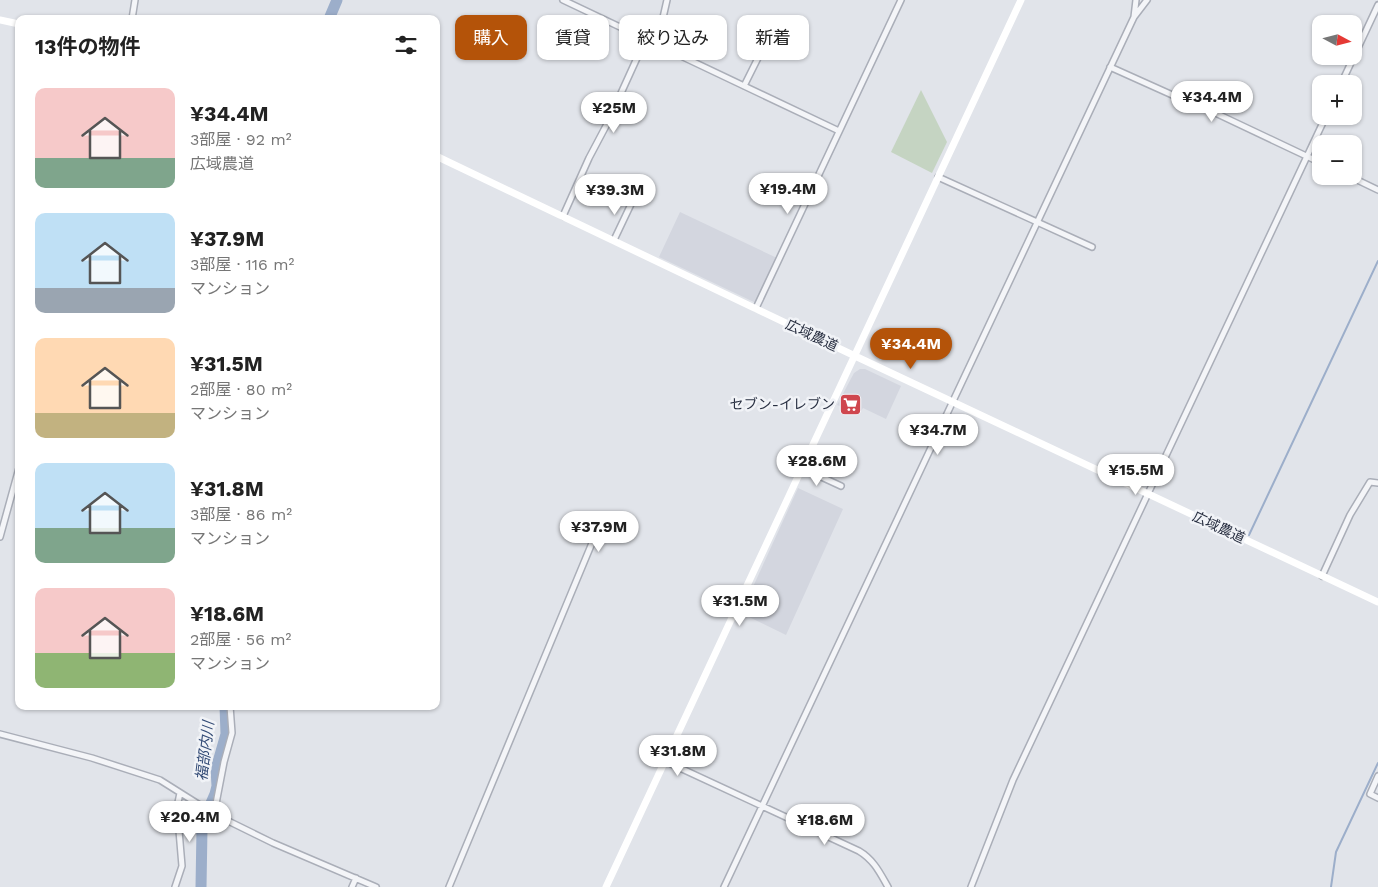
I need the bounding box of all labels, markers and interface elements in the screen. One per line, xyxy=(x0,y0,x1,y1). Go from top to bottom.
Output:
chip: 購入 xyxy=(455,15,527,60)
chip: 賃貸 xyxy=(537,15,609,60)
chip: 絞り込み xyxy=(619,15,727,60)
chip: 新着 xyxy=(737,15,809,60)
north arrow xyxy=(1312,15,1362,65)
map controls xyxy=(1312,15,1362,185)
icon: filters xyxy=(392,31,420,59)
text: 13件の物件 xyxy=(35,34,141,59)
button: + xyxy=(1312,75,1362,125)
pin: ¥34.4M xyxy=(1171,80,1253,123)
text: ¥34.4M xyxy=(1182,87,1242,106)
pin: ¥25M xyxy=(584,92,644,134)
text: ¥25M xyxy=(592,98,636,117)
text: ¥34.4M xyxy=(190,101,269,126)
icon: home xyxy=(75,108,135,168)
text: 3部屋 · 92 m² xyxy=(190,130,292,149)
button: − xyxy=(1312,135,1362,185)
text: 広域農道 xyxy=(190,154,254,173)
pin: ¥19.4M xyxy=(747,172,829,215)
pin: ¥39.3M xyxy=(574,174,656,216)
text: ¥19.4M xyxy=(760,179,816,198)
text: ¥39.3M xyxy=(586,180,644,199)
text: ¥37.9M xyxy=(190,226,264,251)
icon: home xyxy=(75,233,135,293)
text: 3部屋 · 116 m² xyxy=(190,255,294,274)
text: マンション xyxy=(190,279,270,298)
street label: 広域農道 xyxy=(783,316,841,354)
pin: ¥34.4M xyxy=(870,328,952,370)
text: ¥34.4M xyxy=(881,334,941,353)
text: ¥31.5M xyxy=(190,351,263,376)
icon: home xyxy=(75,358,135,418)
text: 2部屋 · 80 m² xyxy=(190,380,292,399)
supermarket icon: セブン-イレブン xyxy=(839,392,863,416)
place label: セブン-イレブン xyxy=(730,396,835,412)
text: マンション xyxy=(190,404,270,423)
pin: ¥34.7M xyxy=(897,414,979,456)
text: ¥34.7M xyxy=(909,420,967,439)
pin: ¥28.6M xyxy=(776,444,858,487)
text: ¥28.6M xyxy=(787,451,847,470)
pin: ¥15.5M xyxy=(1095,454,1177,496)
text: ¥15.5M xyxy=(1108,460,1164,479)
text: ¥31.8M xyxy=(190,476,264,501)
icon: home xyxy=(75,483,135,543)
text: 3部屋 · 86 m² xyxy=(190,505,292,524)
street label: 広域農道 xyxy=(1190,508,1248,546)
pin: ¥37.9M xyxy=(558,510,640,553)
text: ¥37.9M xyxy=(571,517,627,536)
text: マンション xyxy=(190,529,270,548)
pin: ¥31.5M xyxy=(699,584,781,627)
text: ¥31.5M xyxy=(712,591,768,610)
text: ¥18.6M xyxy=(190,601,264,626)
icon: home xyxy=(75,608,135,668)
text: 2部屋 · 56 m² xyxy=(190,630,291,649)
text: マンション xyxy=(190,654,270,673)
water label: 福部内川 xyxy=(192,718,218,782)
pin: ¥31.8M xyxy=(637,734,719,777)
text: ¥31.8M xyxy=(650,741,706,760)
pin: ¥20.4M xyxy=(149,800,231,843)
pin: ¥18.6M xyxy=(784,804,866,846)
text: ¥20.4M xyxy=(160,807,220,826)
text: ¥18.6M xyxy=(797,810,853,829)

